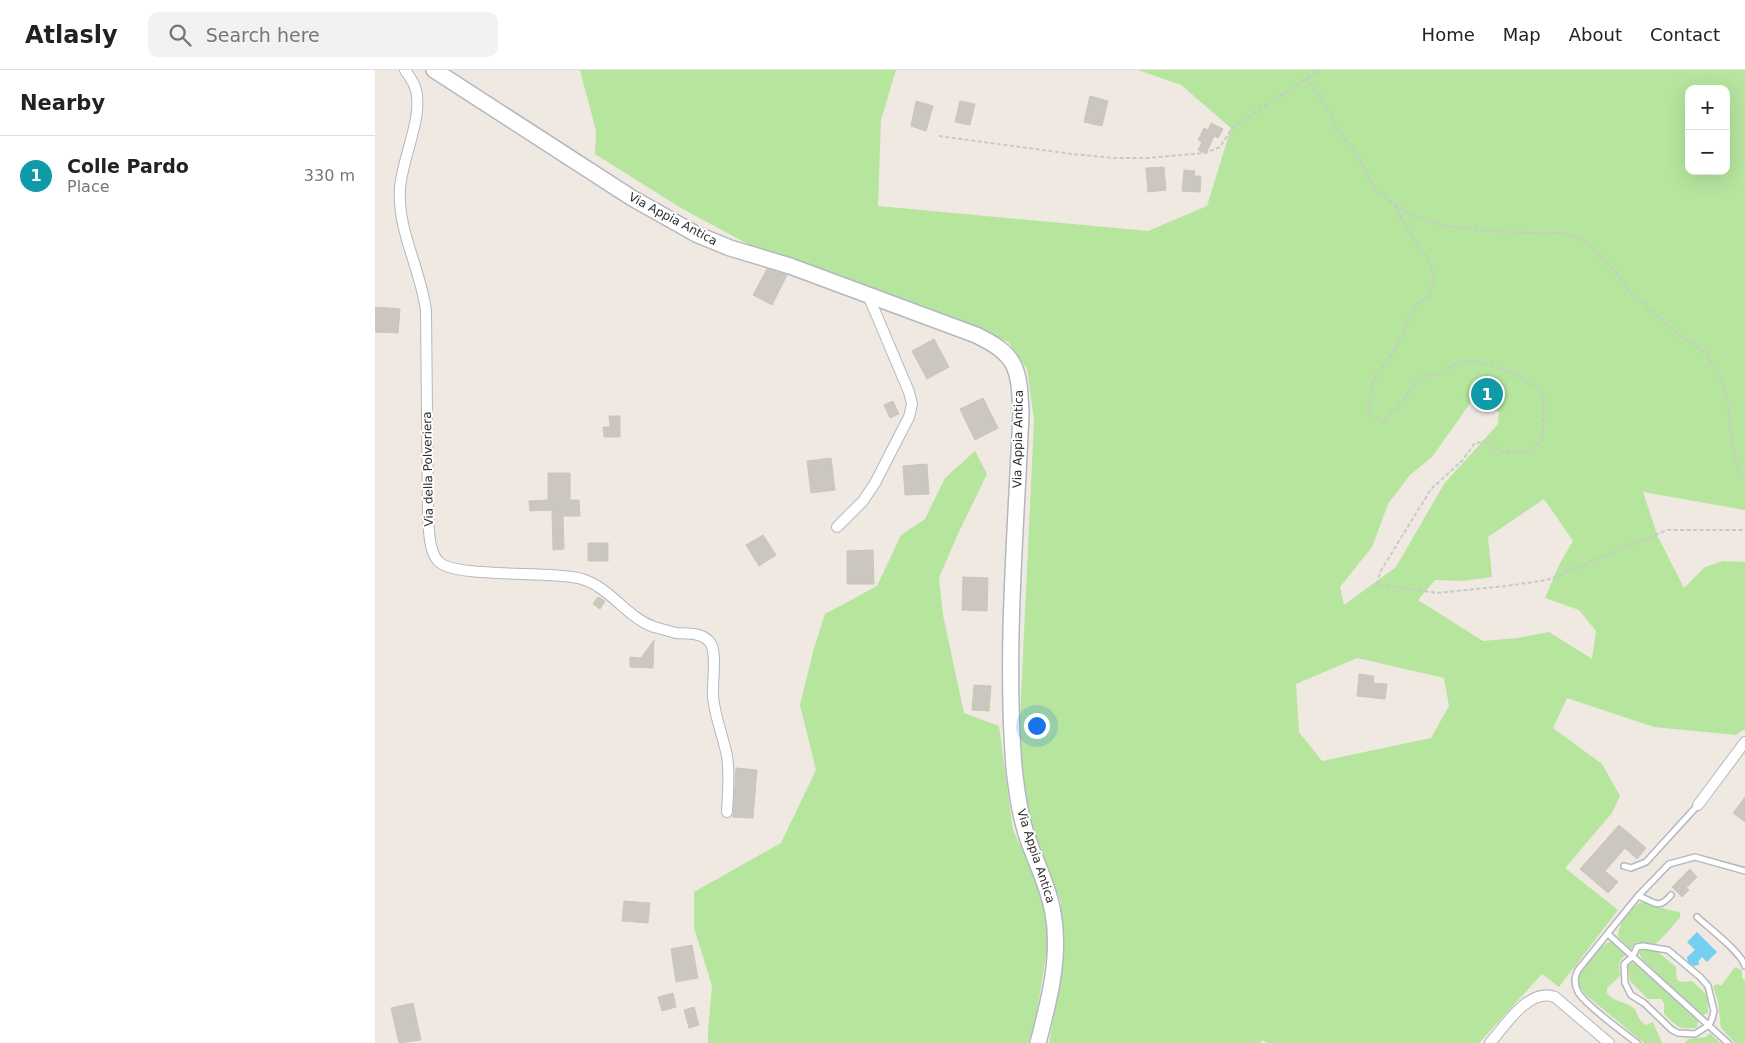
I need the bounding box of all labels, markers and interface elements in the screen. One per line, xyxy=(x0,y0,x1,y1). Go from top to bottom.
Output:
search box xyxy=(148,12,498,57)
text: Atlasly xyxy=(25,21,118,49)
icon: search xyxy=(166,21,194,49)
text: Search here xyxy=(206,24,320,46)
text: Home xyxy=(1422,24,1475,45)
text: Map xyxy=(1503,24,1541,45)
text: About xyxy=(1569,24,1622,45)
text: Contact xyxy=(1650,24,1720,45)
map controls xyxy=(1685,85,1730,175)
button: + xyxy=(1685,85,1730,130)
text: Nearby xyxy=(20,91,105,115)
button: − xyxy=(1685,130,1730,175)
text: Colle Pardo xyxy=(67,155,189,177)
text: 1 xyxy=(30,166,42,185)
text: 330 m xyxy=(304,166,355,185)
text: Place xyxy=(67,177,110,196)
street label: Via Appia Antica xyxy=(626,190,720,248)
pin: 1 xyxy=(1471,375,1503,413)
street label: Via Appia Antica xyxy=(1010,390,1026,488)
street label: Via della Polveriera xyxy=(420,411,436,527)
your location xyxy=(1024,713,1050,739)
street label: Via Appia Antica xyxy=(1014,807,1058,905)

